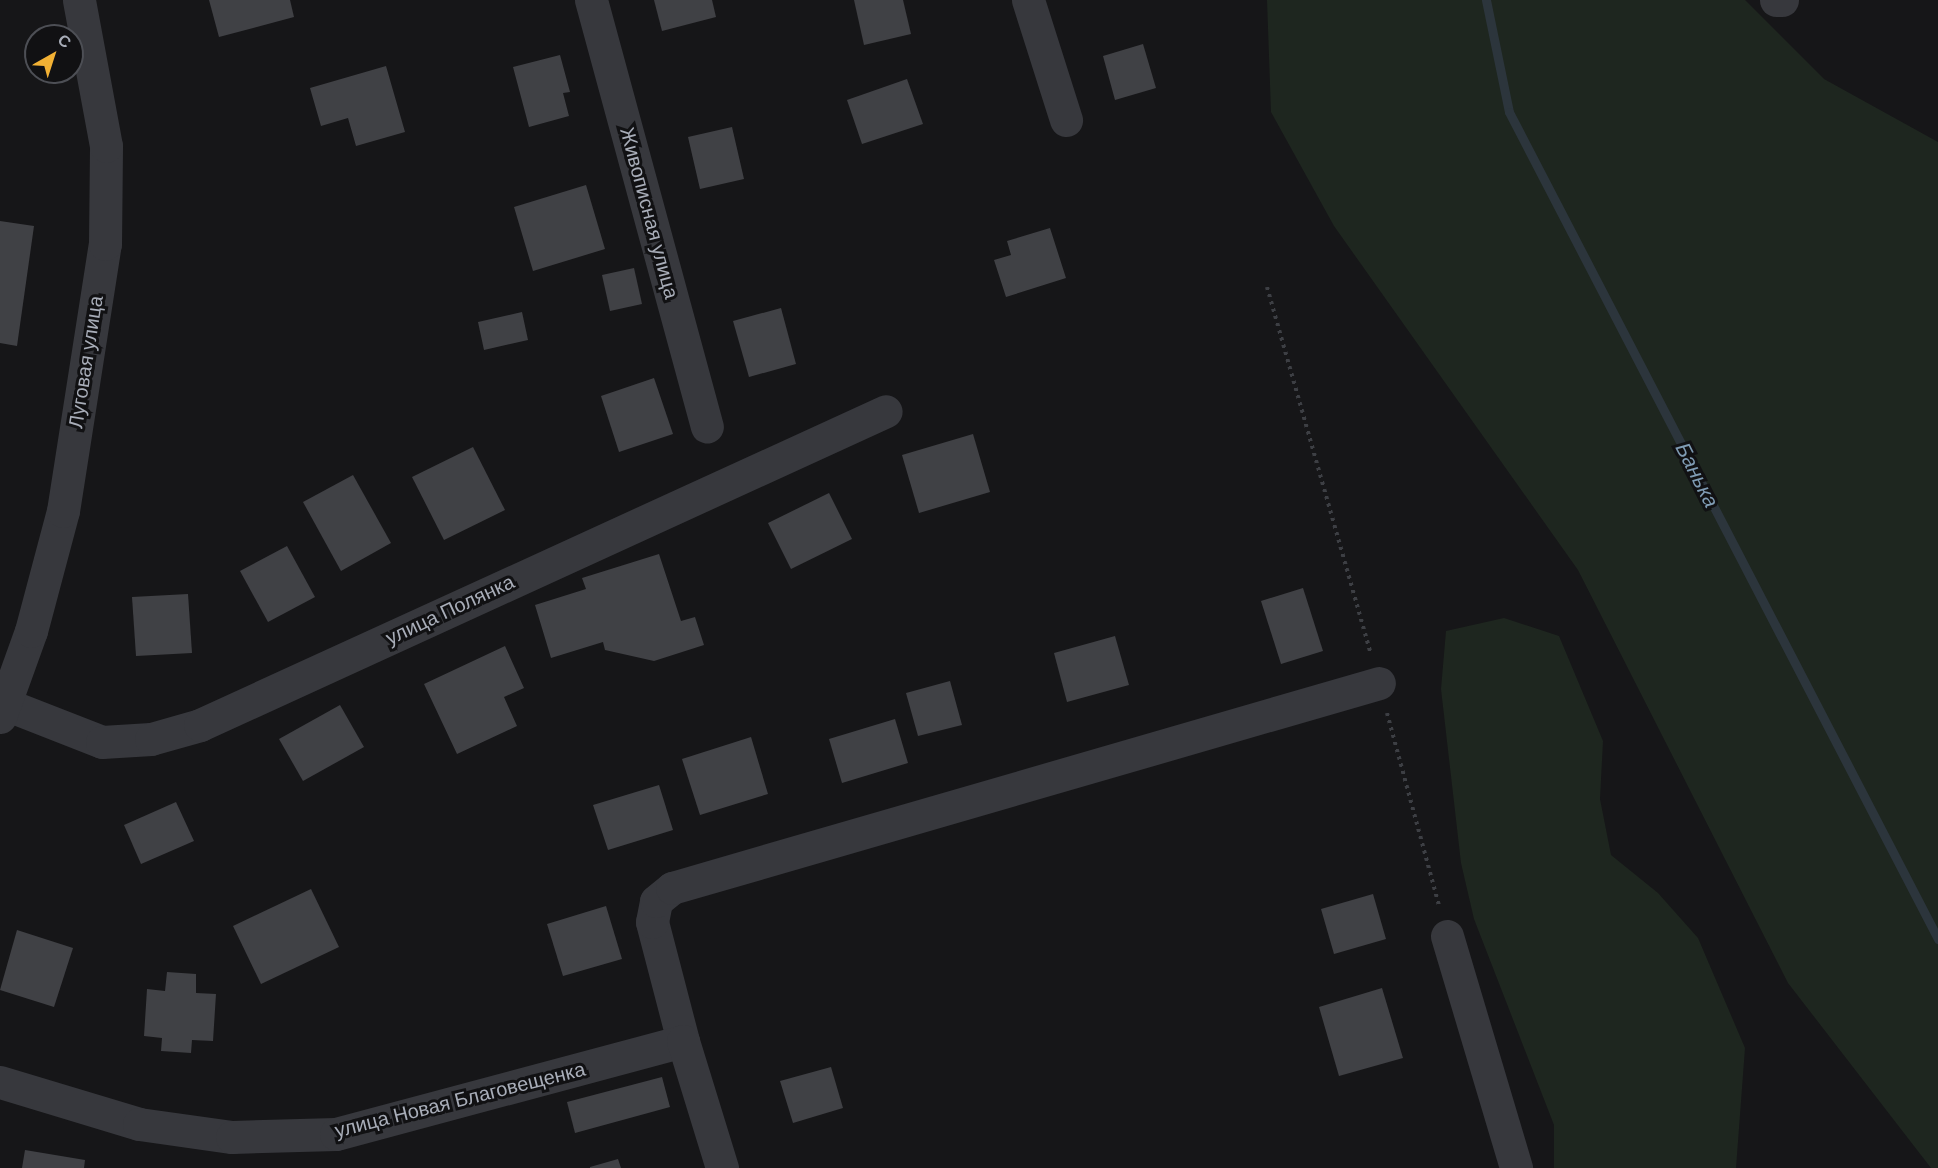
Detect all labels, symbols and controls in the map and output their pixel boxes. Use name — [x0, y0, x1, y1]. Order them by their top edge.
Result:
north arrow — [24, 24, 84, 84]
text: С — [53, 29, 75, 53]
street label: Живописная улица — [615, 125, 683, 301]
street label: Луговая улица — [64, 294, 108, 430]
water label: Банька — [1670, 438, 1724, 512]
street label: улица Полянка — [382, 570, 518, 650]
street label: улица Новая Благовещенка — [332, 1057, 588, 1143]

